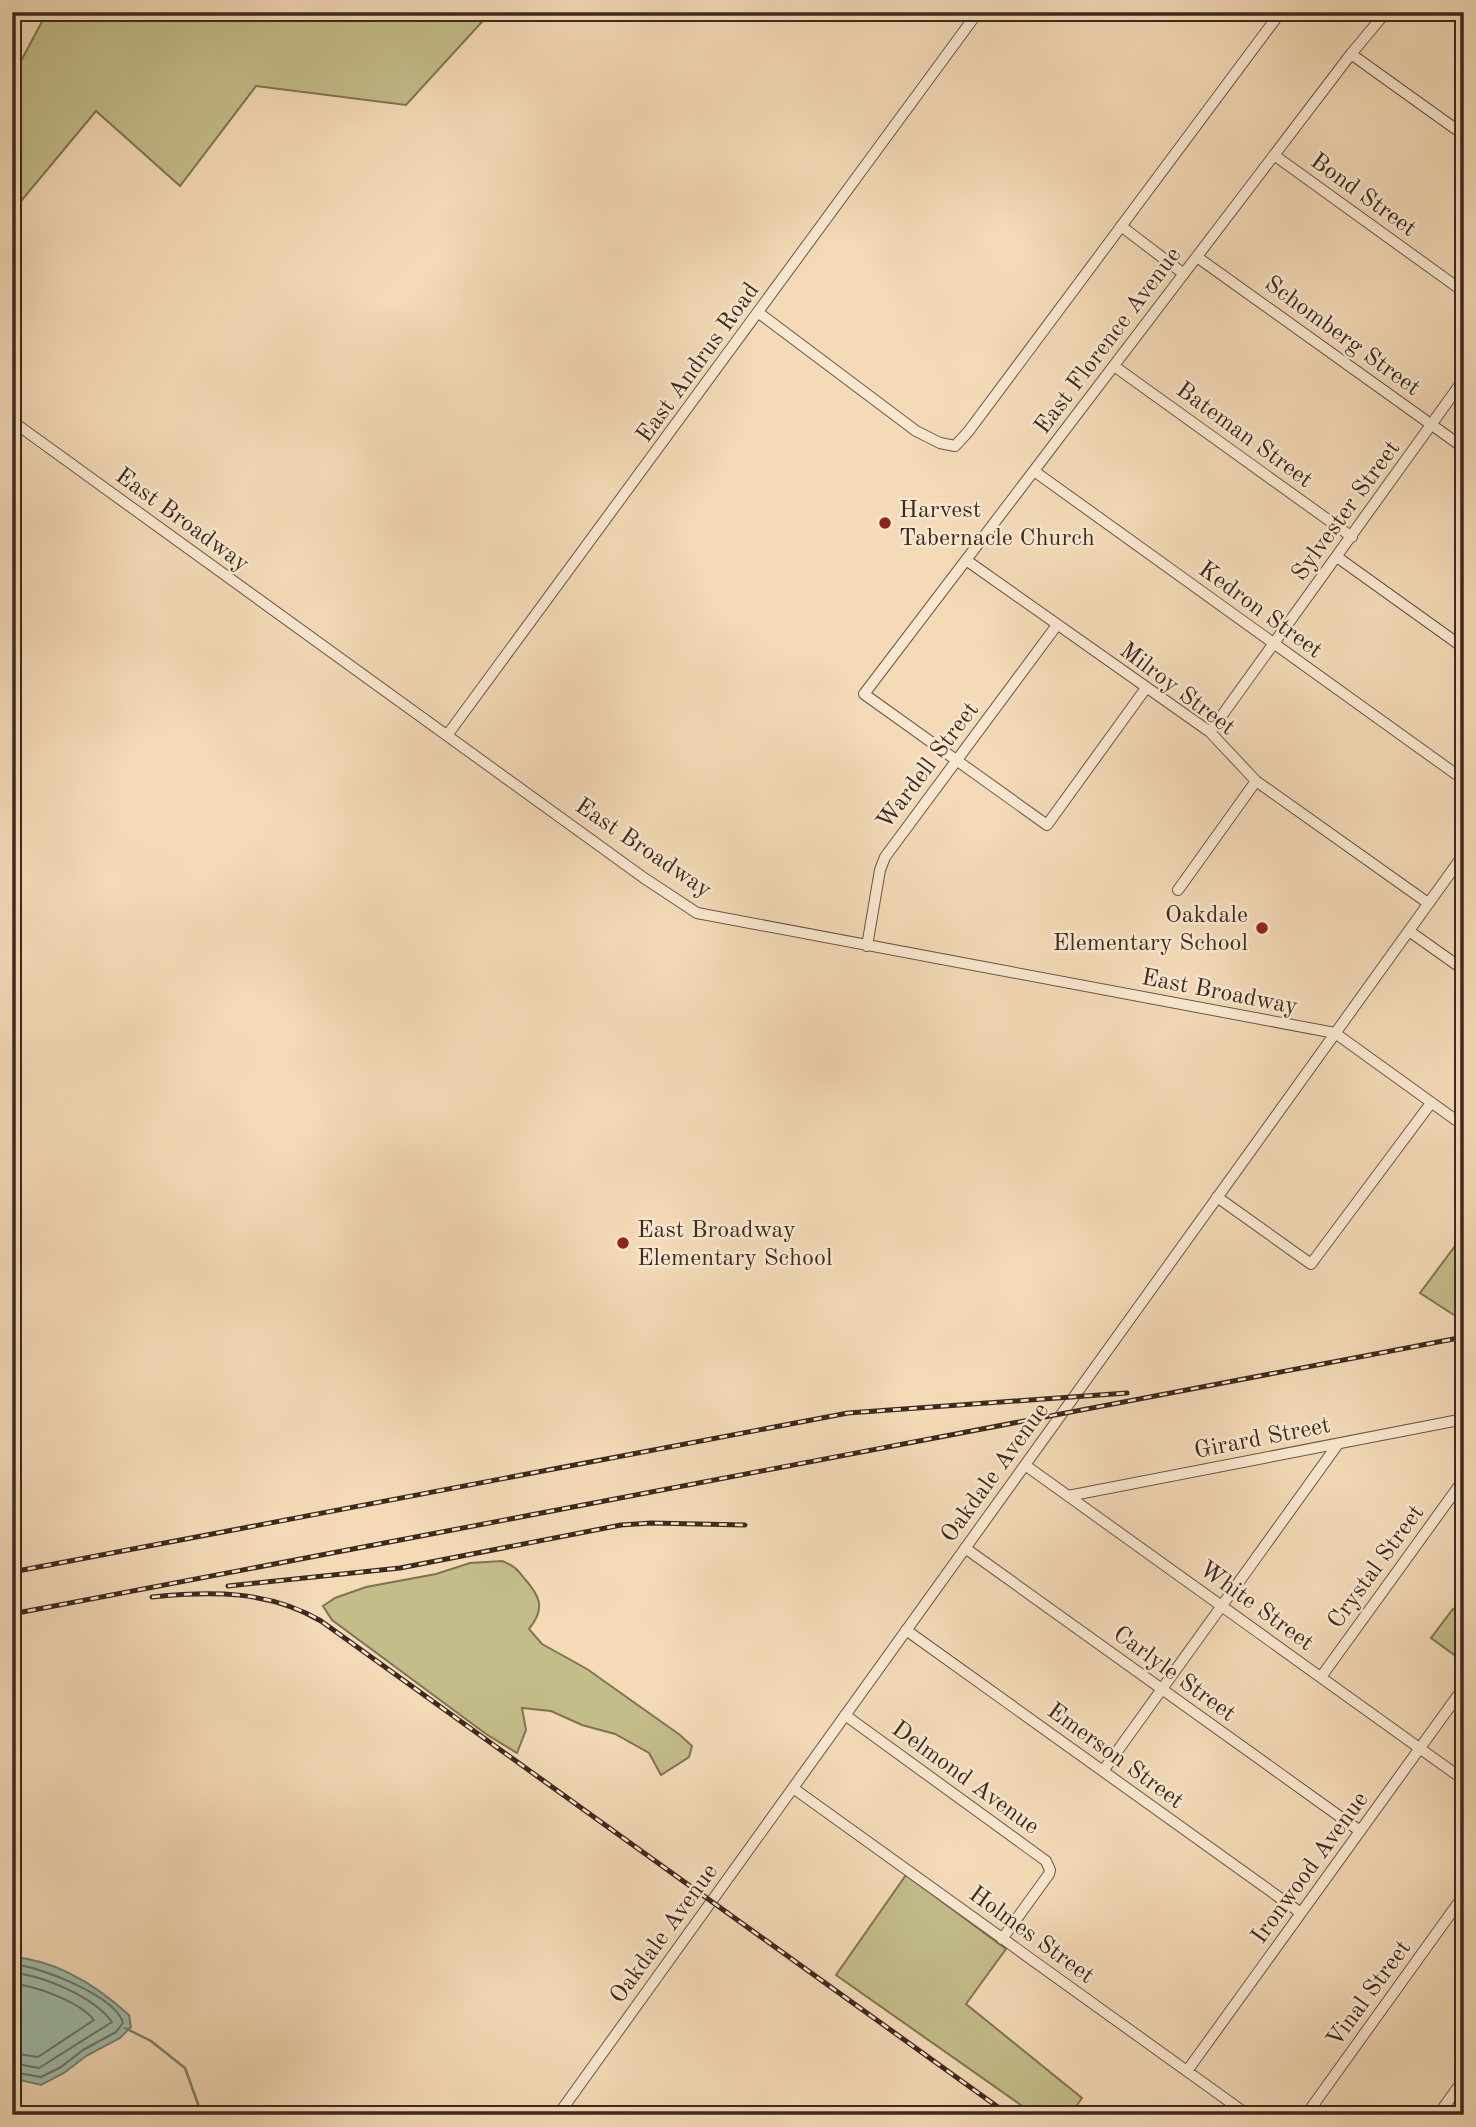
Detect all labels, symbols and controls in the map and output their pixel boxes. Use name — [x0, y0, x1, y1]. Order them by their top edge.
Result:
street label: Bond Street — [1305, 149, 1420, 242]
street label: East Florence Avenue — [1031, 243, 1186, 439]
street label: Schomberg Street — [1260, 272, 1424, 401]
street label: East Andrus Road — [633, 279, 764, 448]
street label: Bateman Street — [1171, 378, 1316, 493]
street label: Sylvester Street — [1288, 437, 1405, 586]
street label: East Broadway — [111, 464, 253, 577]
place label: Harvest Tabernacle Church — [899, 499, 1095, 551]
marker: Harvest Tabernacle Church — [877, 515, 893, 531]
street label: Kedron Street — [1193, 558, 1326, 663]
street label: Milroy Street — [1115, 639, 1239, 741]
street label: Wardell Street — [873, 698, 984, 834]
street label: East Broadway — [570, 794, 716, 903]
place label: Oakdale Elementary School — [1053, 904, 1248, 956]
marker: Oakdale Elementary School — [1254, 920, 1270, 936]
street label: East Broadway — [1139, 966, 1300, 1020]
place label: East Broadway Elementary School — [637, 1219, 832, 1271]
marker: East Broadway Elementary School — [615, 1235, 631, 1251]
street label: Oakdale Avenue — [937, 1399, 1054, 1547]
street label: Girard Street — [1192, 1414, 1332, 1464]
street label: Crystal Street — [1324, 1501, 1429, 1633]
street label: White Street — [1194, 1557, 1317, 1656]
street label: Carlyle Street — [1108, 1622, 1239, 1727]
street label: Emerson Street — [1042, 1699, 1187, 1814]
street label: Delmond Avenue — [887, 1717, 1043, 1840]
street label: Ironwood Avenue — [1248, 1788, 1373, 1948]
street label: Oakdale Avenue — [606, 1860, 723, 2008]
street label: Holmes Street — [964, 1882, 1098, 1989]
street label: Vinal Street — [1323, 1936, 1416, 2052]

